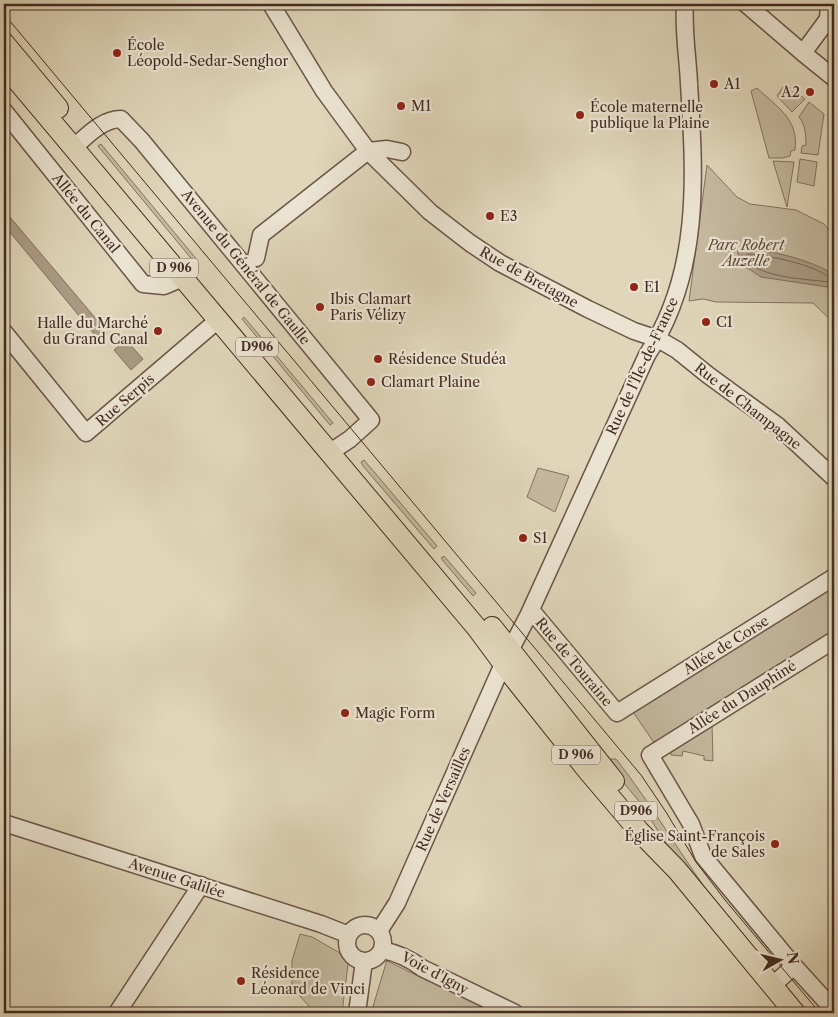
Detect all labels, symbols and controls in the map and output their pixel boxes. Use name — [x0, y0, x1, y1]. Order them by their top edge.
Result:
place label: École Léopold-Sedar-Senghor — [127, 36, 288, 70]
marker: École Léopold-Sedar-Senghor — [111, 47, 123, 59]
place label: A1 — [723, 75, 741, 93]
marker: A1 — [708, 78, 720, 90]
place label: A2 — [780, 83, 800, 101]
marker: A2 — [804, 86, 816, 98]
place label: M1 — [411, 97, 431, 115]
place label: École maternelle publique la Plaine — [590, 98, 710, 132]
marker: M1 — [395, 100, 407, 112]
marker: École maternelle publique la Plaine — [574, 109, 586, 121]
street label: Allée du Canal — [48, 169, 124, 257]
street label: Avenue du Général de Gaulle — [177, 185, 314, 348]
place label: E3 — [500, 207, 517, 225]
marker: E3 — [484, 210, 496, 222]
park label: Parc Robert Auzelle — [707, 236, 785, 270]
street label: Rue de Bretagne — [476, 242, 582, 312]
road number: D 906 — [150, 258, 198, 278]
place label: E1 — [644, 278, 660, 296]
marker: E1 — [628, 281, 640, 293]
place label: Ibis Clamart Paris Vélizy — [330, 290, 411, 324]
street label: Rue de l'Île-de-France — [602, 294, 682, 438]
marker: Ibis Clamart Paris Vélizy — [314, 301, 326, 313]
place label: C1 — [716, 313, 733, 331]
place label: Halle du Marché du Grand Canal — [37, 314, 148, 348]
marker: C1 — [700, 316, 712, 328]
marker: Halle du Marché du Grand Canal — [152, 325, 164, 337]
road number: D906 — [236, 338, 278, 357]
place label: Résidence Studéa — [388, 350, 507, 368]
marker: Résidence Studéa — [372, 353, 384, 365]
street label: Rue de Champagne — [691, 359, 805, 453]
street label: Rue Serpis — [92, 370, 158, 430]
place label: Clamart Plaine — [381, 373, 480, 391]
marker: Clamart Plaine — [365, 376, 377, 388]
place label: S1 — [533, 529, 547, 547]
marker: S1 — [517, 532, 529, 544]
street label: Allée de Corse — [679, 611, 772, 679]
street label: Rue de Touraine — [532, 614, 617, 710]
street label: Allée du Dauphiné — [684, 656, 800, 738]
place label: Magic Form — [355, 704, 435, 722]
marker: Magic Form — [339, 707, 351, 719]
street label: Rue de Versailles — [412, 744, 474, 854]
road number: D 906 — [552, 746, 600, 764]
road number: D906 — [615, 801, 657, 820]
place label: Église Saint-François de Sales — [625, 827, 765, 861]
marker: Église Saint-François de Sales — [769, 838, 781, 850]
street label: Avenue Galilée — [126, 854, 228, 902]
north arrow — [756, 934, 806, 984]
street label: Voie d'Igny — [397, 947, 472, 998]
text: N — [783, 951, 803, 965]
place label: Résidence Léonard de Vinci — [251, 964, 365, 998]
marker: Résidence Léonard de Vinci — [235, 975, 247, 987]

